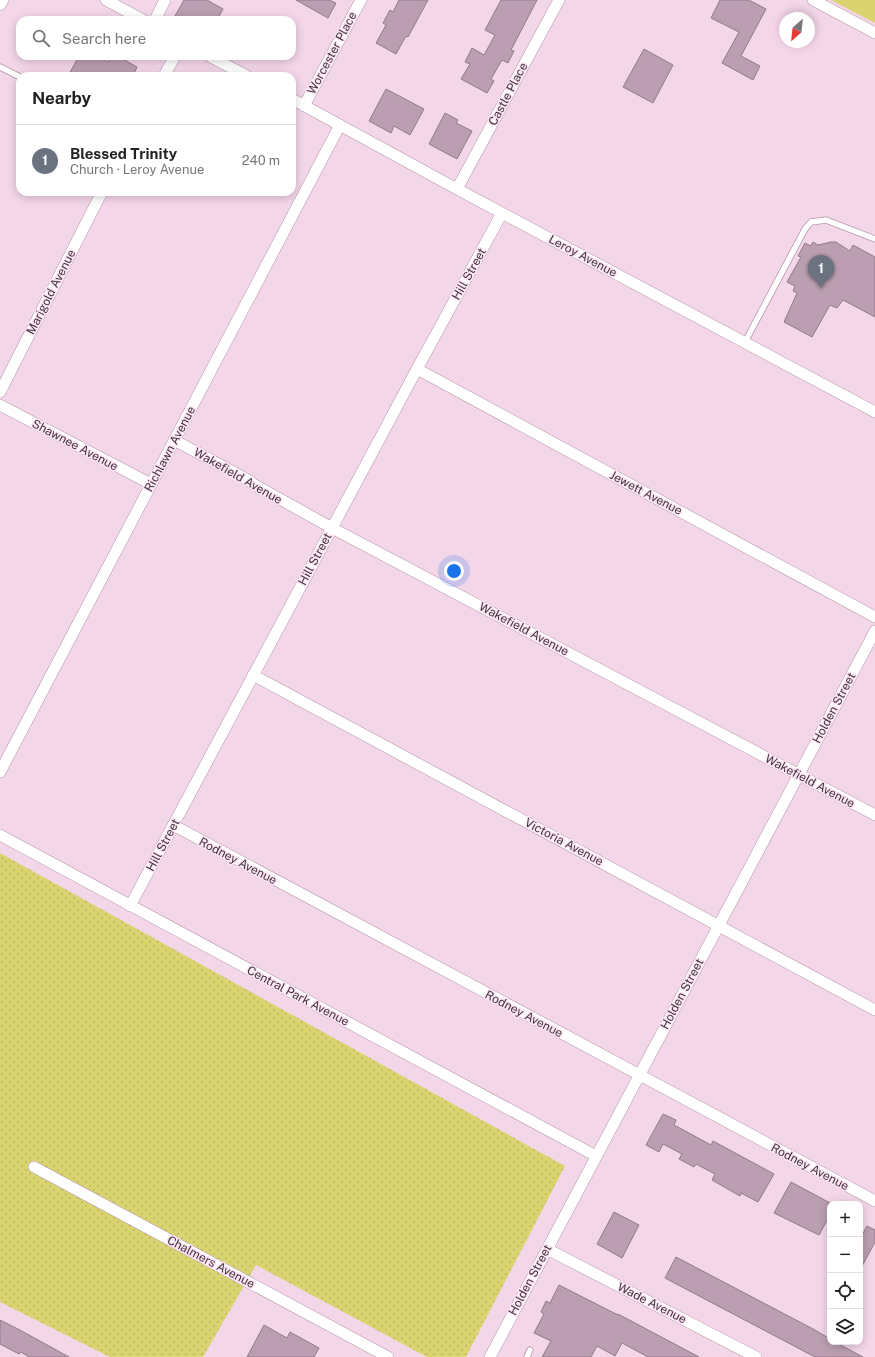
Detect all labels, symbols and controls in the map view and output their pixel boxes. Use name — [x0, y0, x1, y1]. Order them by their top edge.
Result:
street label: Worcester Place — [304, 9, 360, 97]
north arrow — [779, 12, 815, 48]
search box — [16, 16, 296, 60]
icon: search — [30, 27, 52, 49]
text: Search here — [62, 30, 146, 47]
street label: Castle Place — [486, 60, 531, 128]
text: Nearby — [32, 88, 91, 108]
text: Blessed Trinity — [70, 145, 177, 162]
text: 1 — [42, 153, 48, 168]
text: 240 m — [242, 153, 280, 168]
text: Church · Leroy Avenue — [70, 162, 204, 177]
street label: Leroy Avenue — [546, 232, 620, 280]
street label: Hill Street — [449, 245, 489, 302]
street label: Marigold Avenue — [24, 247, 79, 337]
pin: 1 — [808, 255, 834, 288]
street label: Richlawn Avenue — [142, 404, 199, 494]
street label: Shawnee Avenue — [30, 416, 121, 474]
street label: Wakefield Avenue — [191, 445, 285, 507]
street label: Jewett Avenue — [607, 468, 685, 518]
street label: Hill Street — [295, 530, 335, 588]
your location — [444, 561, 464, 581]
street label: Wakefield Avenue — [477, 599, 571, 659]
street label: Holden Street — [809, 670, 859, 746]
street label: Wakefield Avenue — [763, 751, 857, 811]
street label: Victoria Avenue — [522, 815, 606, 869]
street label: Hill Street — [143, 816, 183, 874]
street label: Rodney Avenue — [197, 835, 279, 887]
street label: Holden Street — [657, 956, 707, 1032]
street label: Central Park Avenue — [244, 963, 352, 1029]
street label: Rodney Avenue — [483, 988, 565, 1040]
street label: Rodney Avenue — [769, 1141, 851, 1193]
map controls — [827, 1201, 863, 1345]
button: + — [827, 1201, 863, 1237]
street label: Chalmers Avenue — [165, 1233, 257, 1291]
button: − — [827, 1237, 863, 1273]
street label: Holden Street — [505, 1242, 555, 1318]
button: locate — [827, 1273, 863, 1309]
street label: Wade Avenue — [615, 1280, 689, 1326]
button: layers — [827, 1309, 863, 1345]

